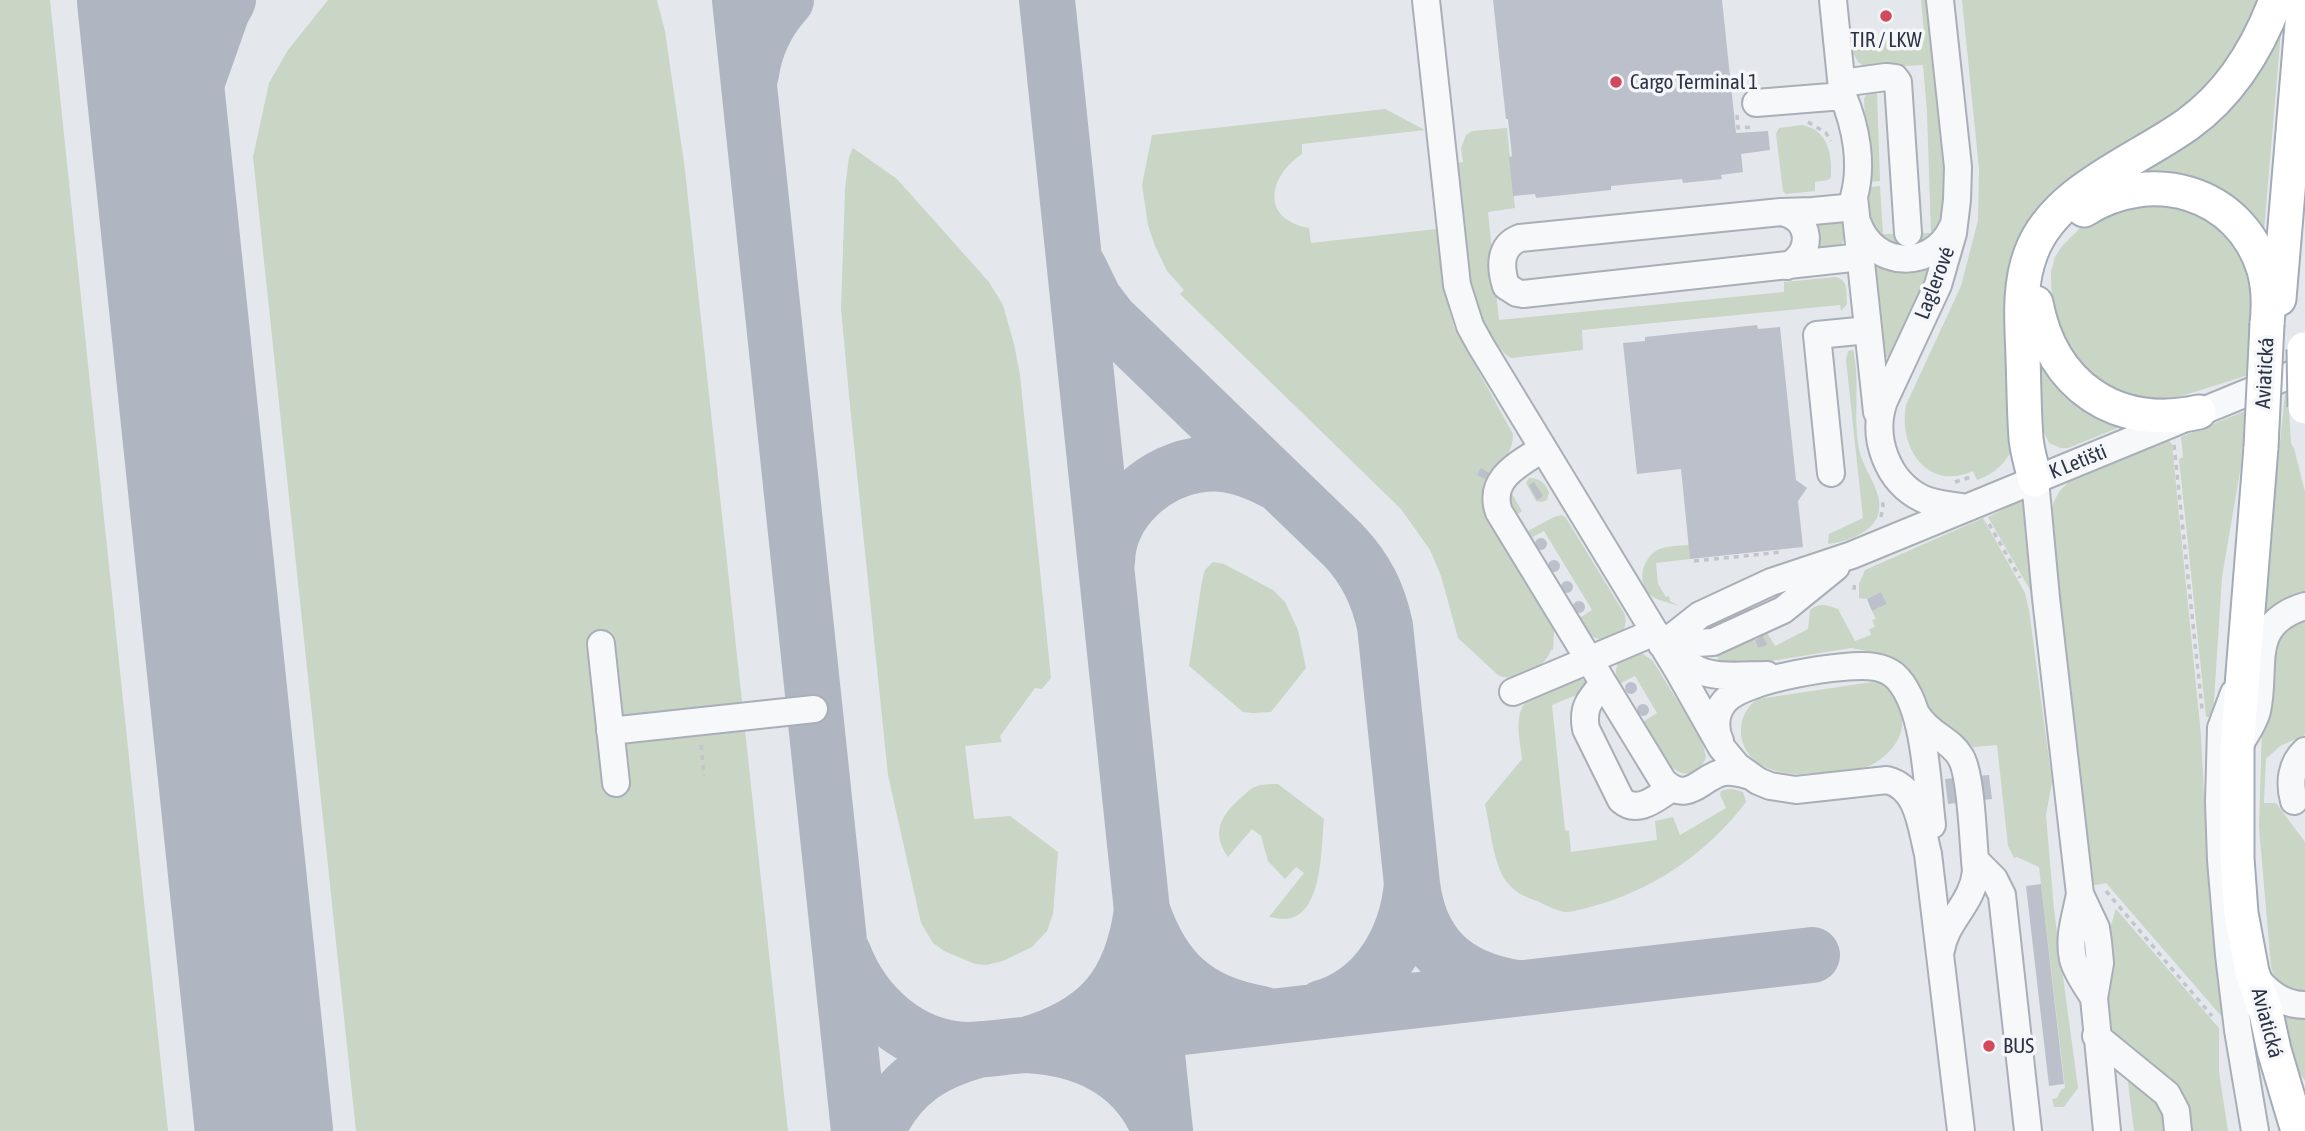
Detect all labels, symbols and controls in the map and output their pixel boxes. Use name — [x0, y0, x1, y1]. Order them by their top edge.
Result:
marker: TIR / LKW — [1878, 8, 1894, 24]
place label: TIR / LKW — [1850, 27, 1922, 53]
place label: Cargo Terminal 1 — [1630, 69, 1758, 95]
marker: Cargo Terminal 1 — [1608, 74, 1624, 90]
street label: Laglerové — [1910, 243, 1960, 323]
street label: Aviatická — [2251, 337, 2279, 409]
street label: K Letišti — [2045, 439, 2111, 485]
street label: Aviatická — [2246, 985, 2288, 1061]
place label: BUS — [2003, 1033, 2034, 1059]
marker: BUS — [1981, 1038, 1997, 1054]

